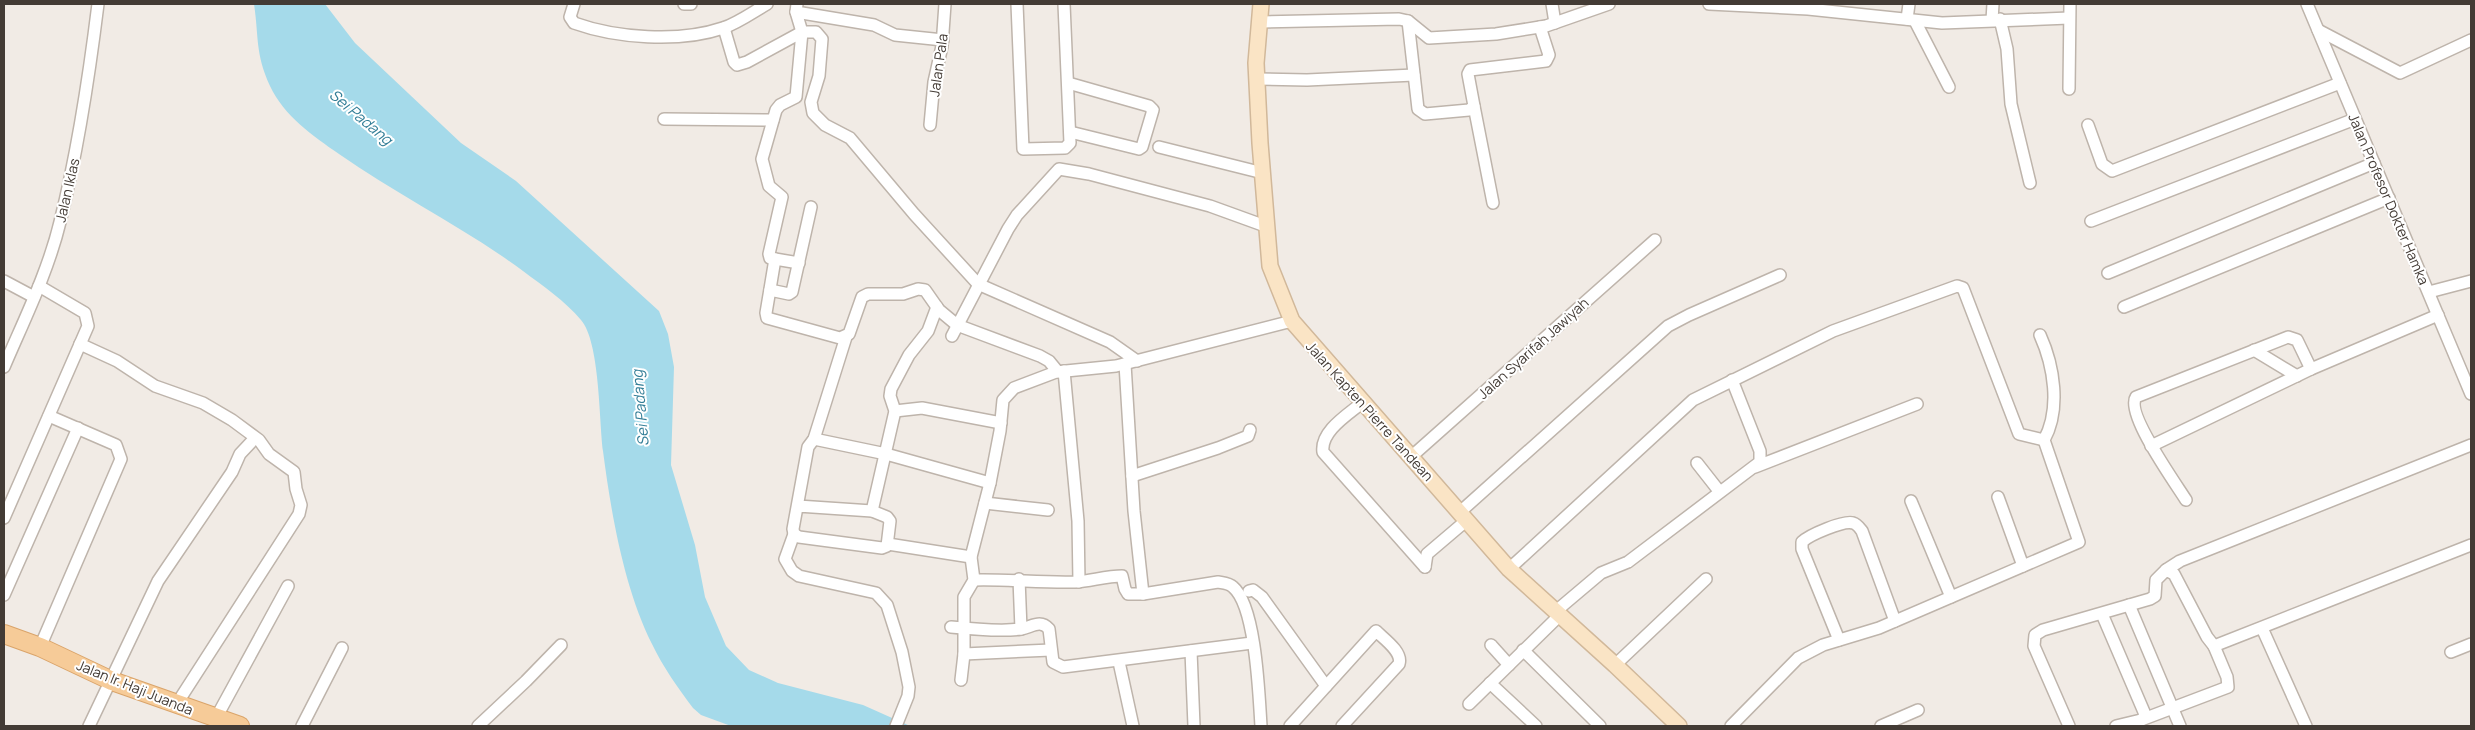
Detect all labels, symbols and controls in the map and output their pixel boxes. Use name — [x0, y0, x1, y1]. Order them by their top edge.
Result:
street label: Jalan Pala — [924, 32, 952, 98]
water label: Sei Padang — [325, 84, 398, 150]
street label: Jalan Profesor Dokter Hamka — [2344, 110, 2434, 288]
street label: Jalan Iklas — [50, 156, 84, 224]
street label: Jalan Syarifah Jawiyah — [1474, 293, 1592, 403]
street label: Jalan Kapten Pierre Tandean — [1302, 337, 1438, 485]
water label: Sei Padang — [626, 368, 654, 447]
street label: Jalan Ir. Haji Juanda — [74, 655, 196, 719]

